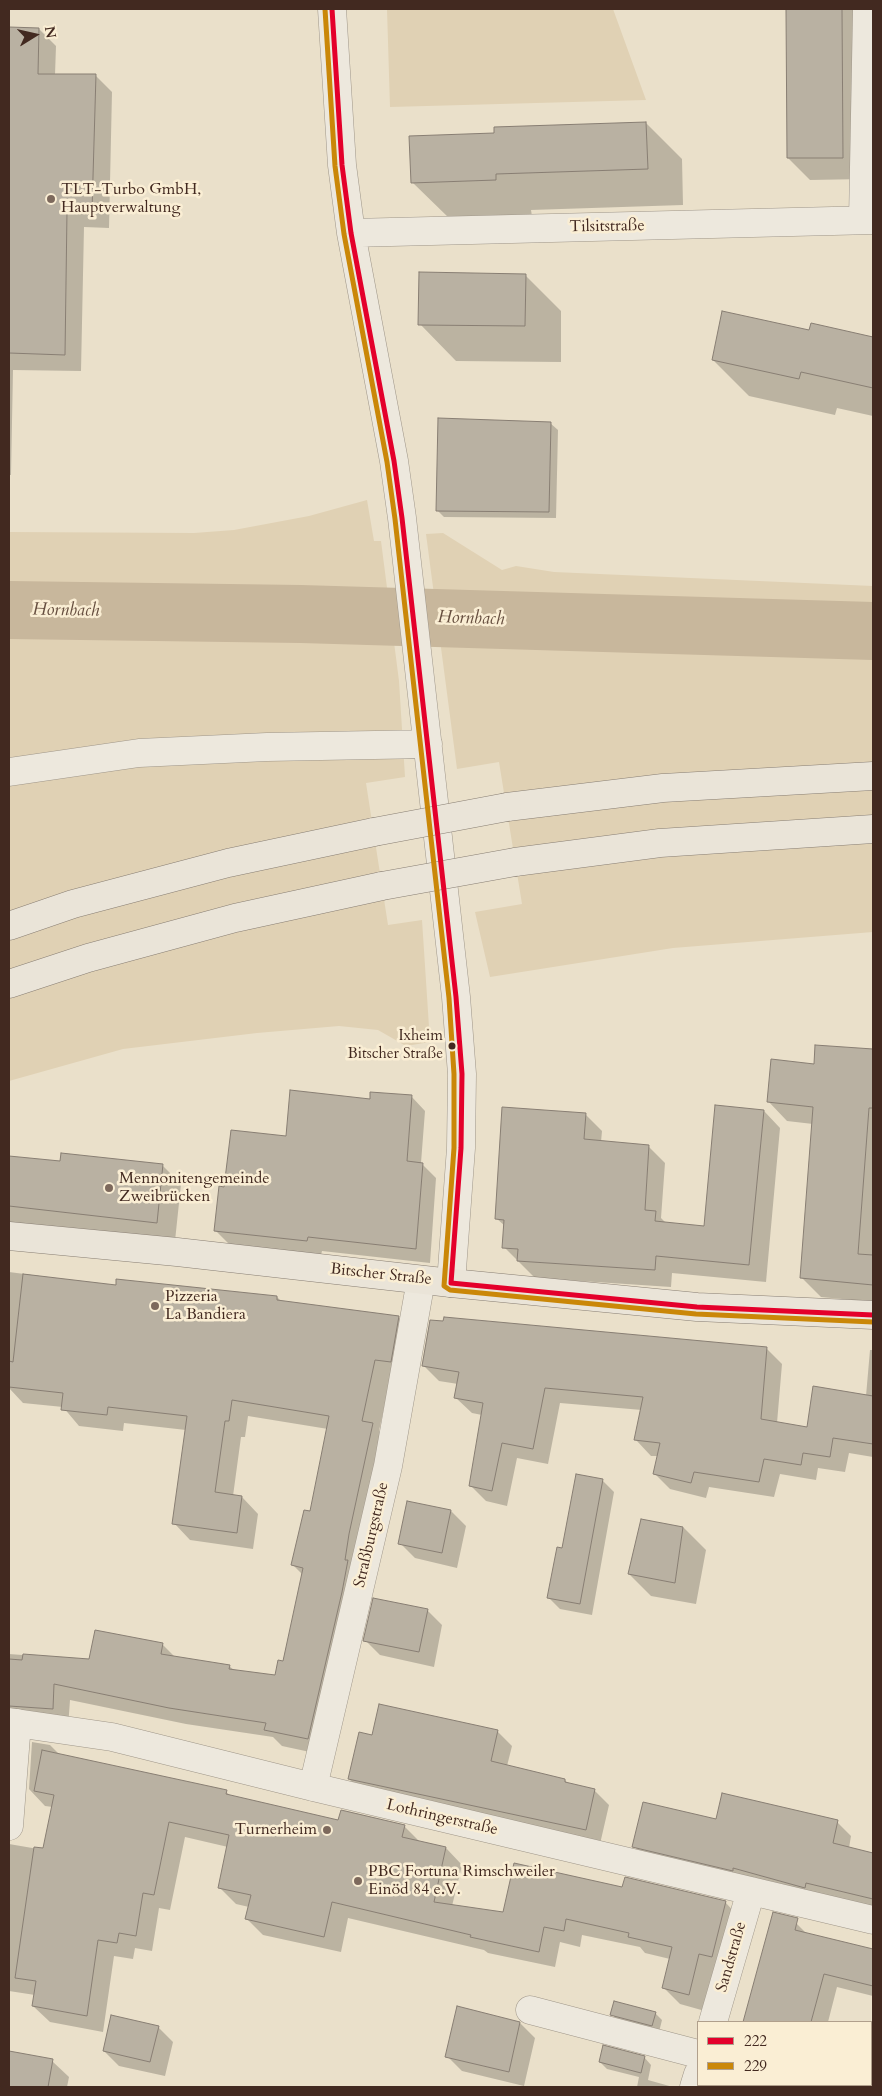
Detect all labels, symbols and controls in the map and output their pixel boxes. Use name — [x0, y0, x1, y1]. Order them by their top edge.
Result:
north arrow — [10, 10, 60, 60]
text: N — [40, 25, 61, 40]
place label: TLT-Turbo GmbH, Hauptverwaltung — [61, 180, 201, 218]
marker: TLT-Turbo GmbH, Hauptverwaltung — [45, 193, 57, 205]
street label: Tilsitstraße — [569, 217, 645, 237]
water label: Hornbach — [32, 600, 100, 622]
water label: Hornbach — [437, 607, 505, 631]
place label: Ixheim Bitscher Straße — [347, 1028, 443, 1063]
marker: Ixheim Bitscher Straße — [447, 1041, 457, 1051]
place label: Mennonitengemeinde Zweibrücken — [119, 1169, 270, 1207]
marker: Mennonitengemeinde Zweibrücken — [103, 1182, 115, 1194]
street label: Bitscher Straße — [329, 1260, 433, 1290]
place label: Pizzeria La Bandiera — [165, 1287, 246, 1325]
marker: Pizzeria La Bandiera — [149, 1300, 161, 1312]
street label: Straßburgstraße — [351, 1480, 393, 1590]
street label: Lothringerstraße — [384, 1796, 500, 1840]
place label: Turnerheim — [234, 1820, 317, 1840]
marker: Turnerheim — [321, 1824, 333, 1836]
place label: PBC Fortuna Rimschweiler Einöd 84 e.V. — [368, 1862, 555, 1900]
marker: PBC Fortuna Rimschweiler Einöd 84 e.V. — [352, 1875, 364, 1887]
street label: Sandstraße — [713, 1920, 751, 1994]
legend — [697, 2021, 872, 2086]
text: 222 — [744, 2031, 767, 2051]
text: 229 — [744, 2056, 767, 2076]

